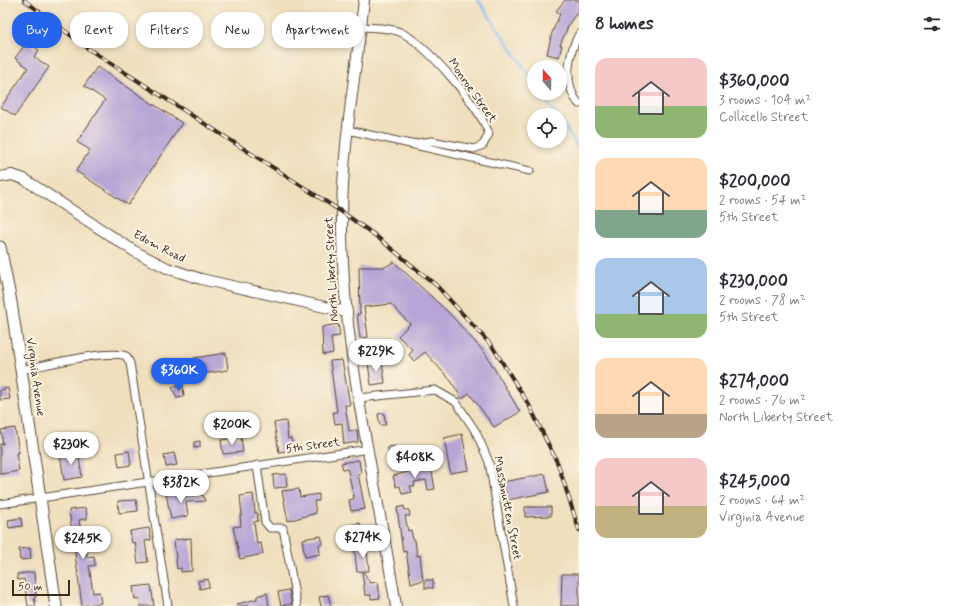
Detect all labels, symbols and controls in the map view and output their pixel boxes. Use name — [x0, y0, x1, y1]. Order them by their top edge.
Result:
chip: Buy — [12, 12, 62, 48]
chip: Rent — [70, 12, 128, 48]
chip: Filters — [136, 12, 203, 48]
chip: New — [211, 12, 264, 48]
chip: Apartment — [272, 12, 363, 48]
text: 8 homes — [595, 13, 654, 35]
icon: filters — [921, 13, 943, 35]
street label: Monroe Street — [444, 55, 500, 127]
north arrow — [527, 60, 567, 100]
map controls — [527, 60, 567, 148]
text: $360,000 — [719, 70, 789, 92]
icon: home — [627, 74, 675, 122]
text: 3 rooms · 104 m² — [719, 92, 811, 109]
button: locate — [527, 108, 567, 148]
text: Collicello Street — [719, 109, 808, 126]
text: $200,000 — [719, 170, 790, 192]
icon: home — [627, 174, 675, 222]
text: 2 rooms · 54 m² — [719, 192, 806, 209]
text: 5th Street — [719, 209, 779, 226]
street label: North Liberty Street — [321, 216, 343, 322]
street label: Edom Road — [130, 227, 188, 267]
text: $230,000 — [719, 270, 788, 292]
icon: home — [627, 274, 675, 322]
text: 2 rooms · 78 m² — [719, 292, 806, 309]
text: 5th Street — [719, 309, 779, 326]
street label: Virginia Avenue — [22, 337, 48, 417]
pin: $229K — [348, 339, 404, 373]
text: $229K — [358, 343, 394, 360]
pin: $360K — [151, 358, 207, 392]
text: $360K — [160, 362, 198, 379]
text: $274,000 — [719, 370, 789, 392]
icon: home — [627, 374, 675, 422]
text: 2 rooms · 76 m² — [719, 392, 806, 409]
text: North Liberty Street — [719, 409, 833, 426]
pin: $200K — [204, 412, 260, 446]
text: $200K — [213, 416, 251, 433]
pin: $230K — [43, 432, 99, 466]
street label: 5th Street — [285, 434, 341, 458]
text: $230K — [53, 436, 89, 453]
pin: $408K — [387, 445, 443, 479]
text: $408K — [396, 449, 434, 466]
street label: Massanutten Street — [489, 455, 525, 562]
pin: $382K — [153, 470, 209, 504]
text: $245,000 — [719, 470, 790, 492]
text: $382K — [162, 474, 200, 491]
icon: home — [627, 474, 675, 522]
text: 2 rooms · 64 m² — [719, 492, 805, 509]
text: Virginia Avenue — [719, 509, 805, 526]
pin: $274K — [335, 525, 391, 559]
pin: $245K — [55, 526, 111, 560]
text: $274K — [344, 529, 382, 546]
text: $245K — [64, 530, 102, 547]
scale bar — [12, 578, 70, 597]
text: 50 m — [18, 580, 43, 594]

